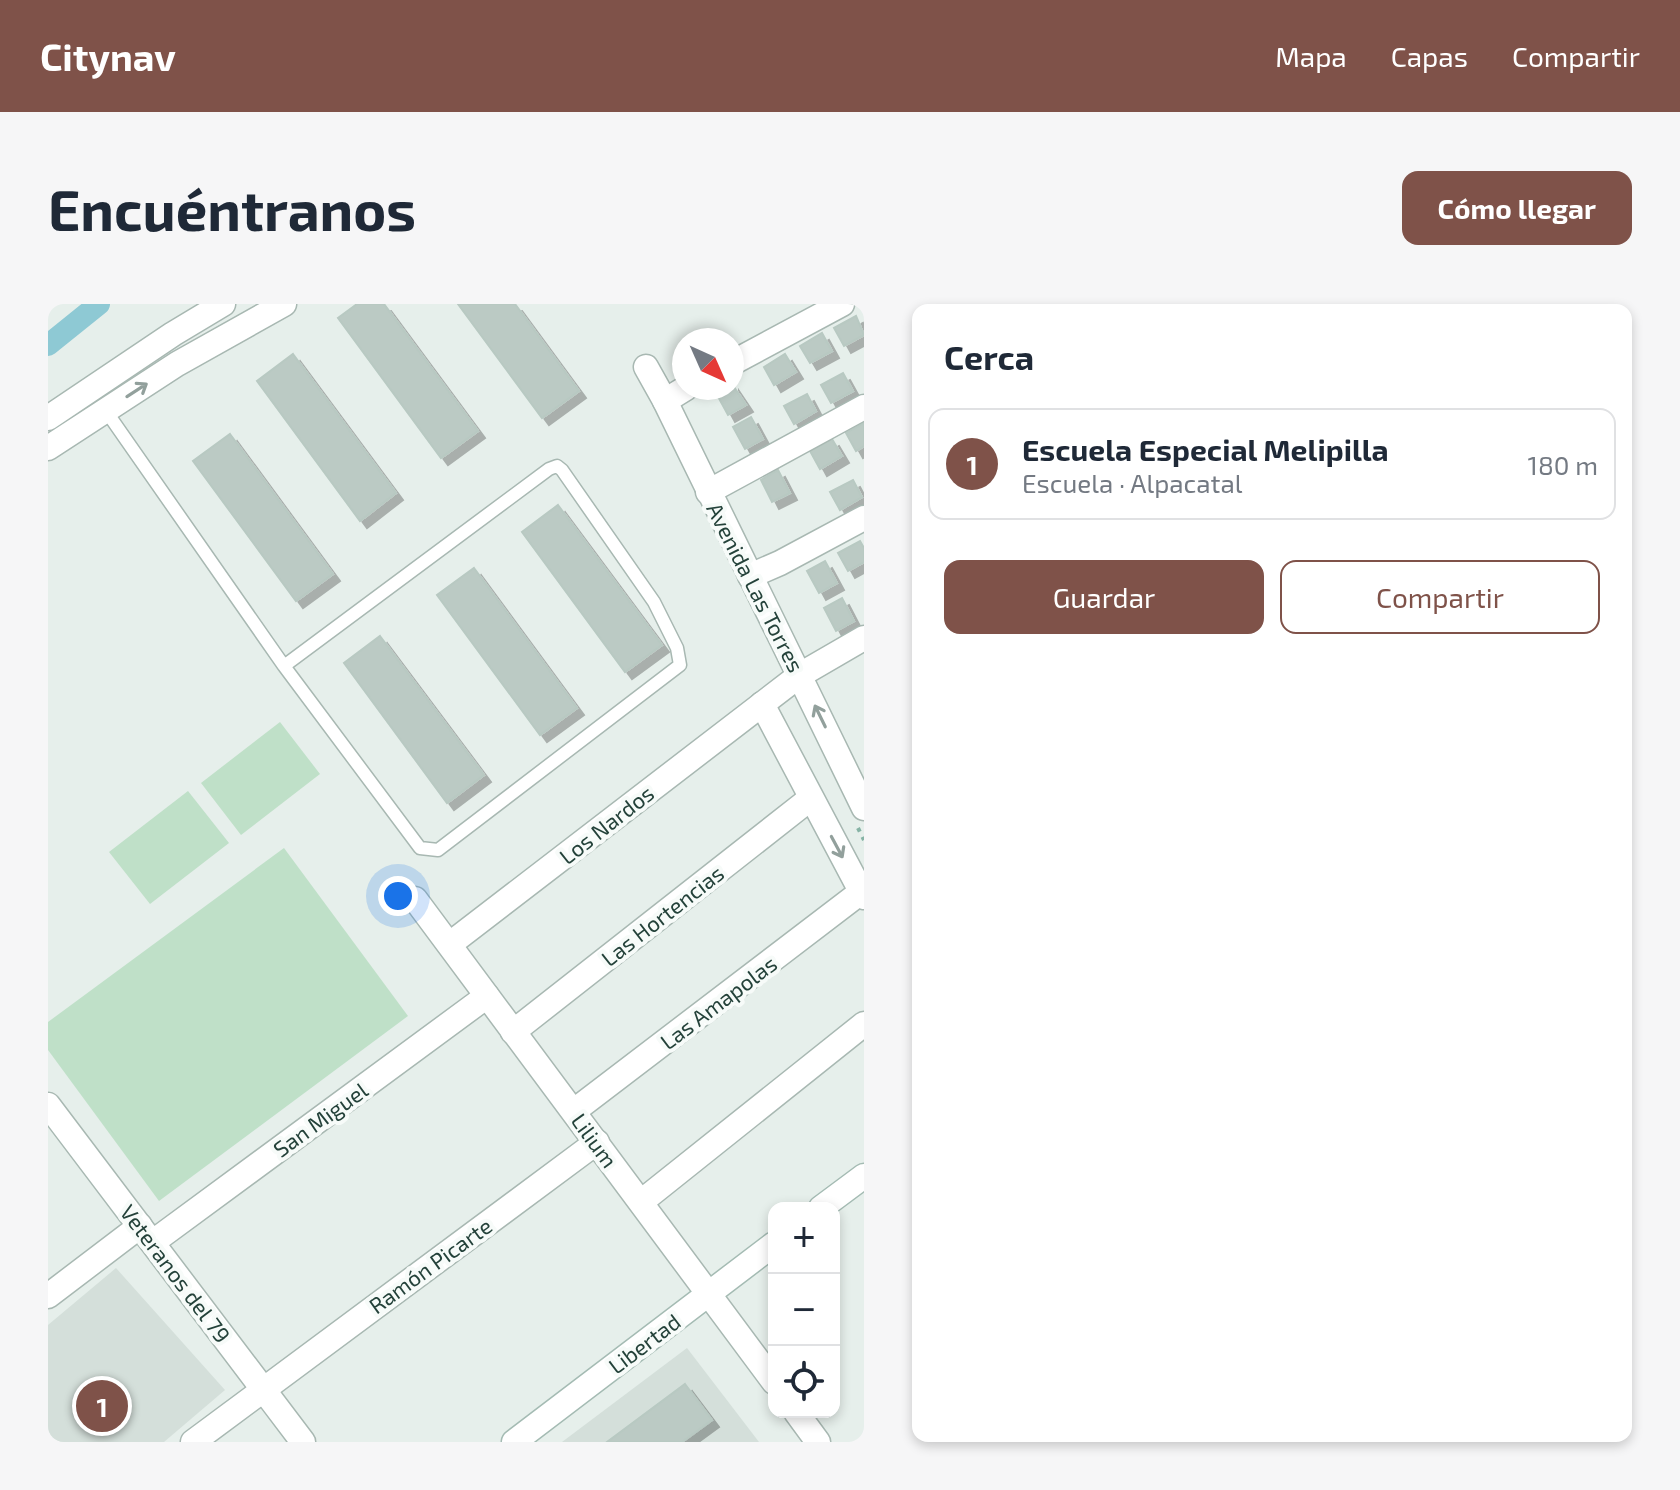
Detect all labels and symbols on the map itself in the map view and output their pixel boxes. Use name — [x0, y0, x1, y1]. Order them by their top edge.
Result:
north arrow — [672, 328, 744, 400]
one-way arrow — [125, 382, 148, 398]
street label: Avenida Las Torres — [702, 498, 810, 676]
one-way arrow — [812, 705, 827, 729]
street label: Los Nardos — [554, 779, 658, 869]
one-way arrow — [830, 835, 846, 858]
street label: Las Hortencias — [596, 859, 728, 971]
your location — [378, 876, 418, 916]
street label: Las Amapolas — [655, 950, 781, 1054]
street label: San Miguel — [268, 1076, 373, 1162]
street label: Lilium — [567, 1108, 623, 1172]
street label: Veteranos del 79 — [116, 1199, 236, 1347]
street label: Ramón Picarte — [364, 1212, 496, 1318]
street label: Libertad — [603, 1308, 685, 1378]
pin: 1 — [76, 1376, 128, 1436]

